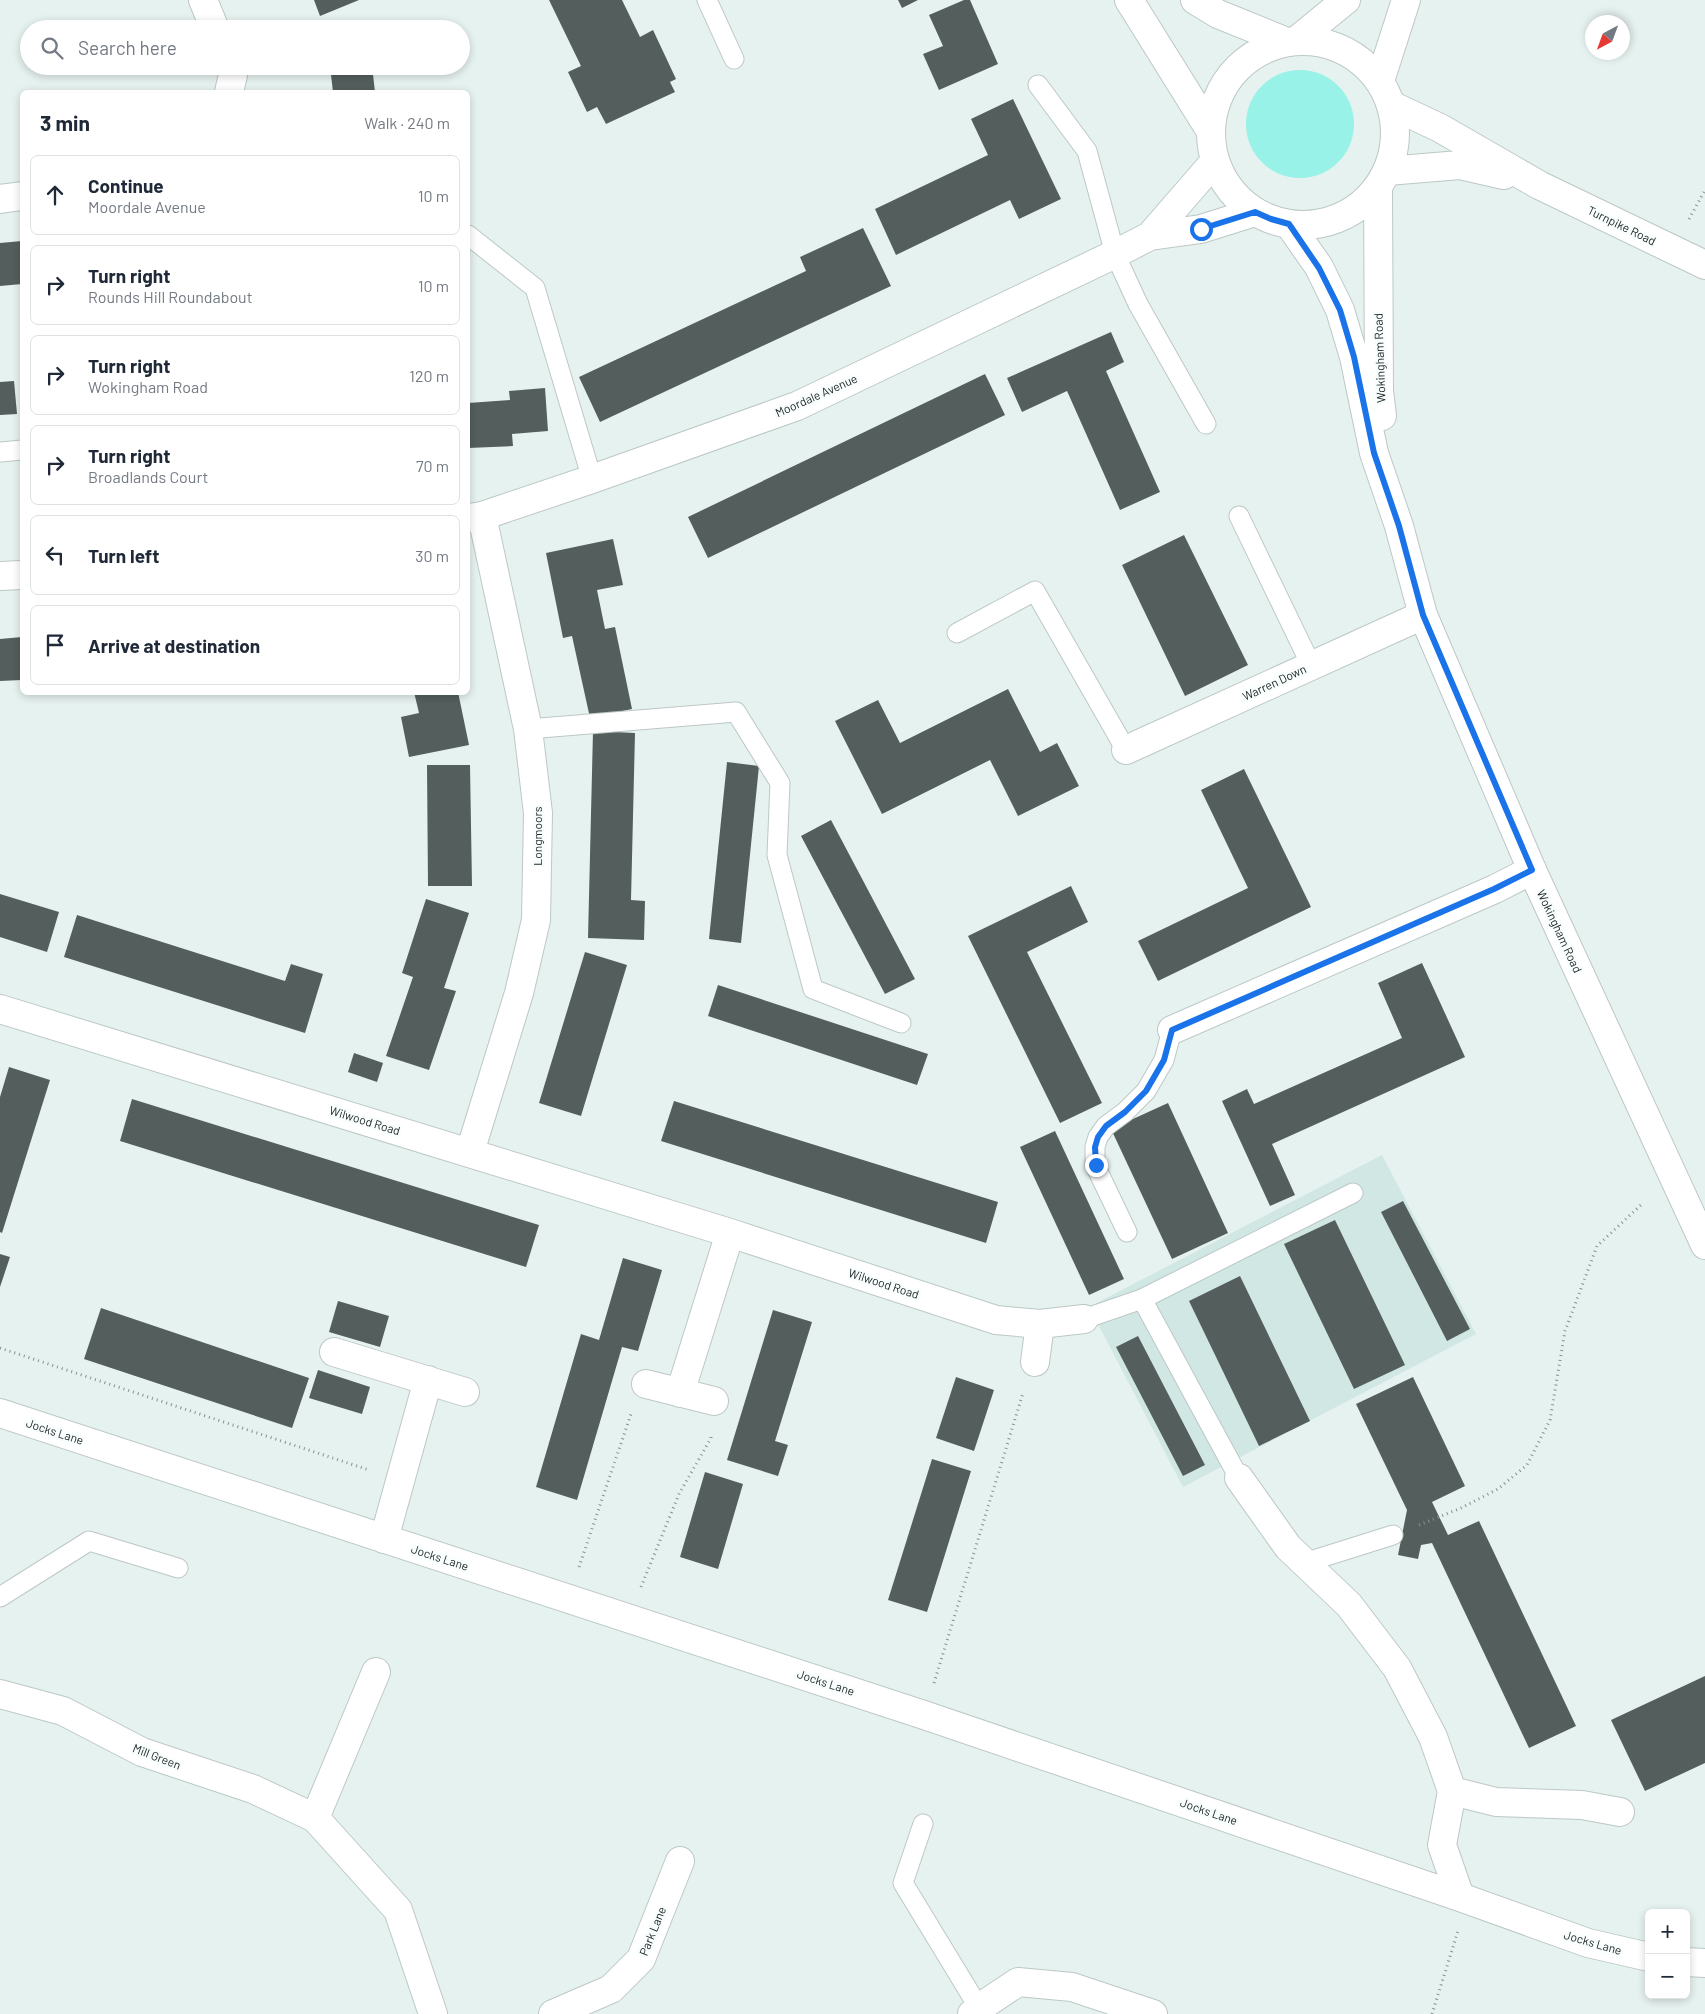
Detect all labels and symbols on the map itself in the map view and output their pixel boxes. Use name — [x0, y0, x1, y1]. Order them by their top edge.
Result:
north arrow — [1585, 15, 1630, 60]
street label: Turnpike Road — [1586, 202, 1658, 248]
route start — [1190, 218, 1213, 241]
street label: Wokingham Road — [1370, 313, 1388, 403]
street label: Moordale Avenue — [773, 371, 859, 419]
street label: Warren Down — [1240, 661, 1308, 703]
street label: Longmoors — [530, 806, 544, 866]
street label: Wokingham Road — [1535, 887, 1585, 975]
street label: Wilwood Road — [328, 1103, 402, 1137]
route end — [1085, 1154, 1108, 1177]
street label: Wilwood Road — [847, 1265, 921, 1301]
street label: Jocks Lane — [25, 1415, 85, 1447]
street label: Jocks Lane — [410, 1541, 470, 1573]
street label: Jocks Lane — [796, 1666, 856, 1698]
street label: Mill Green — [131, 1740, 183, 1772]
street label: Jocks Lane — [1179, 1795, 1239, 1827]
street label: Park Lane — [636, 1904, 668, 1958]
street label: Jocks Lane — [1562, 1927, 1624, 1957]

